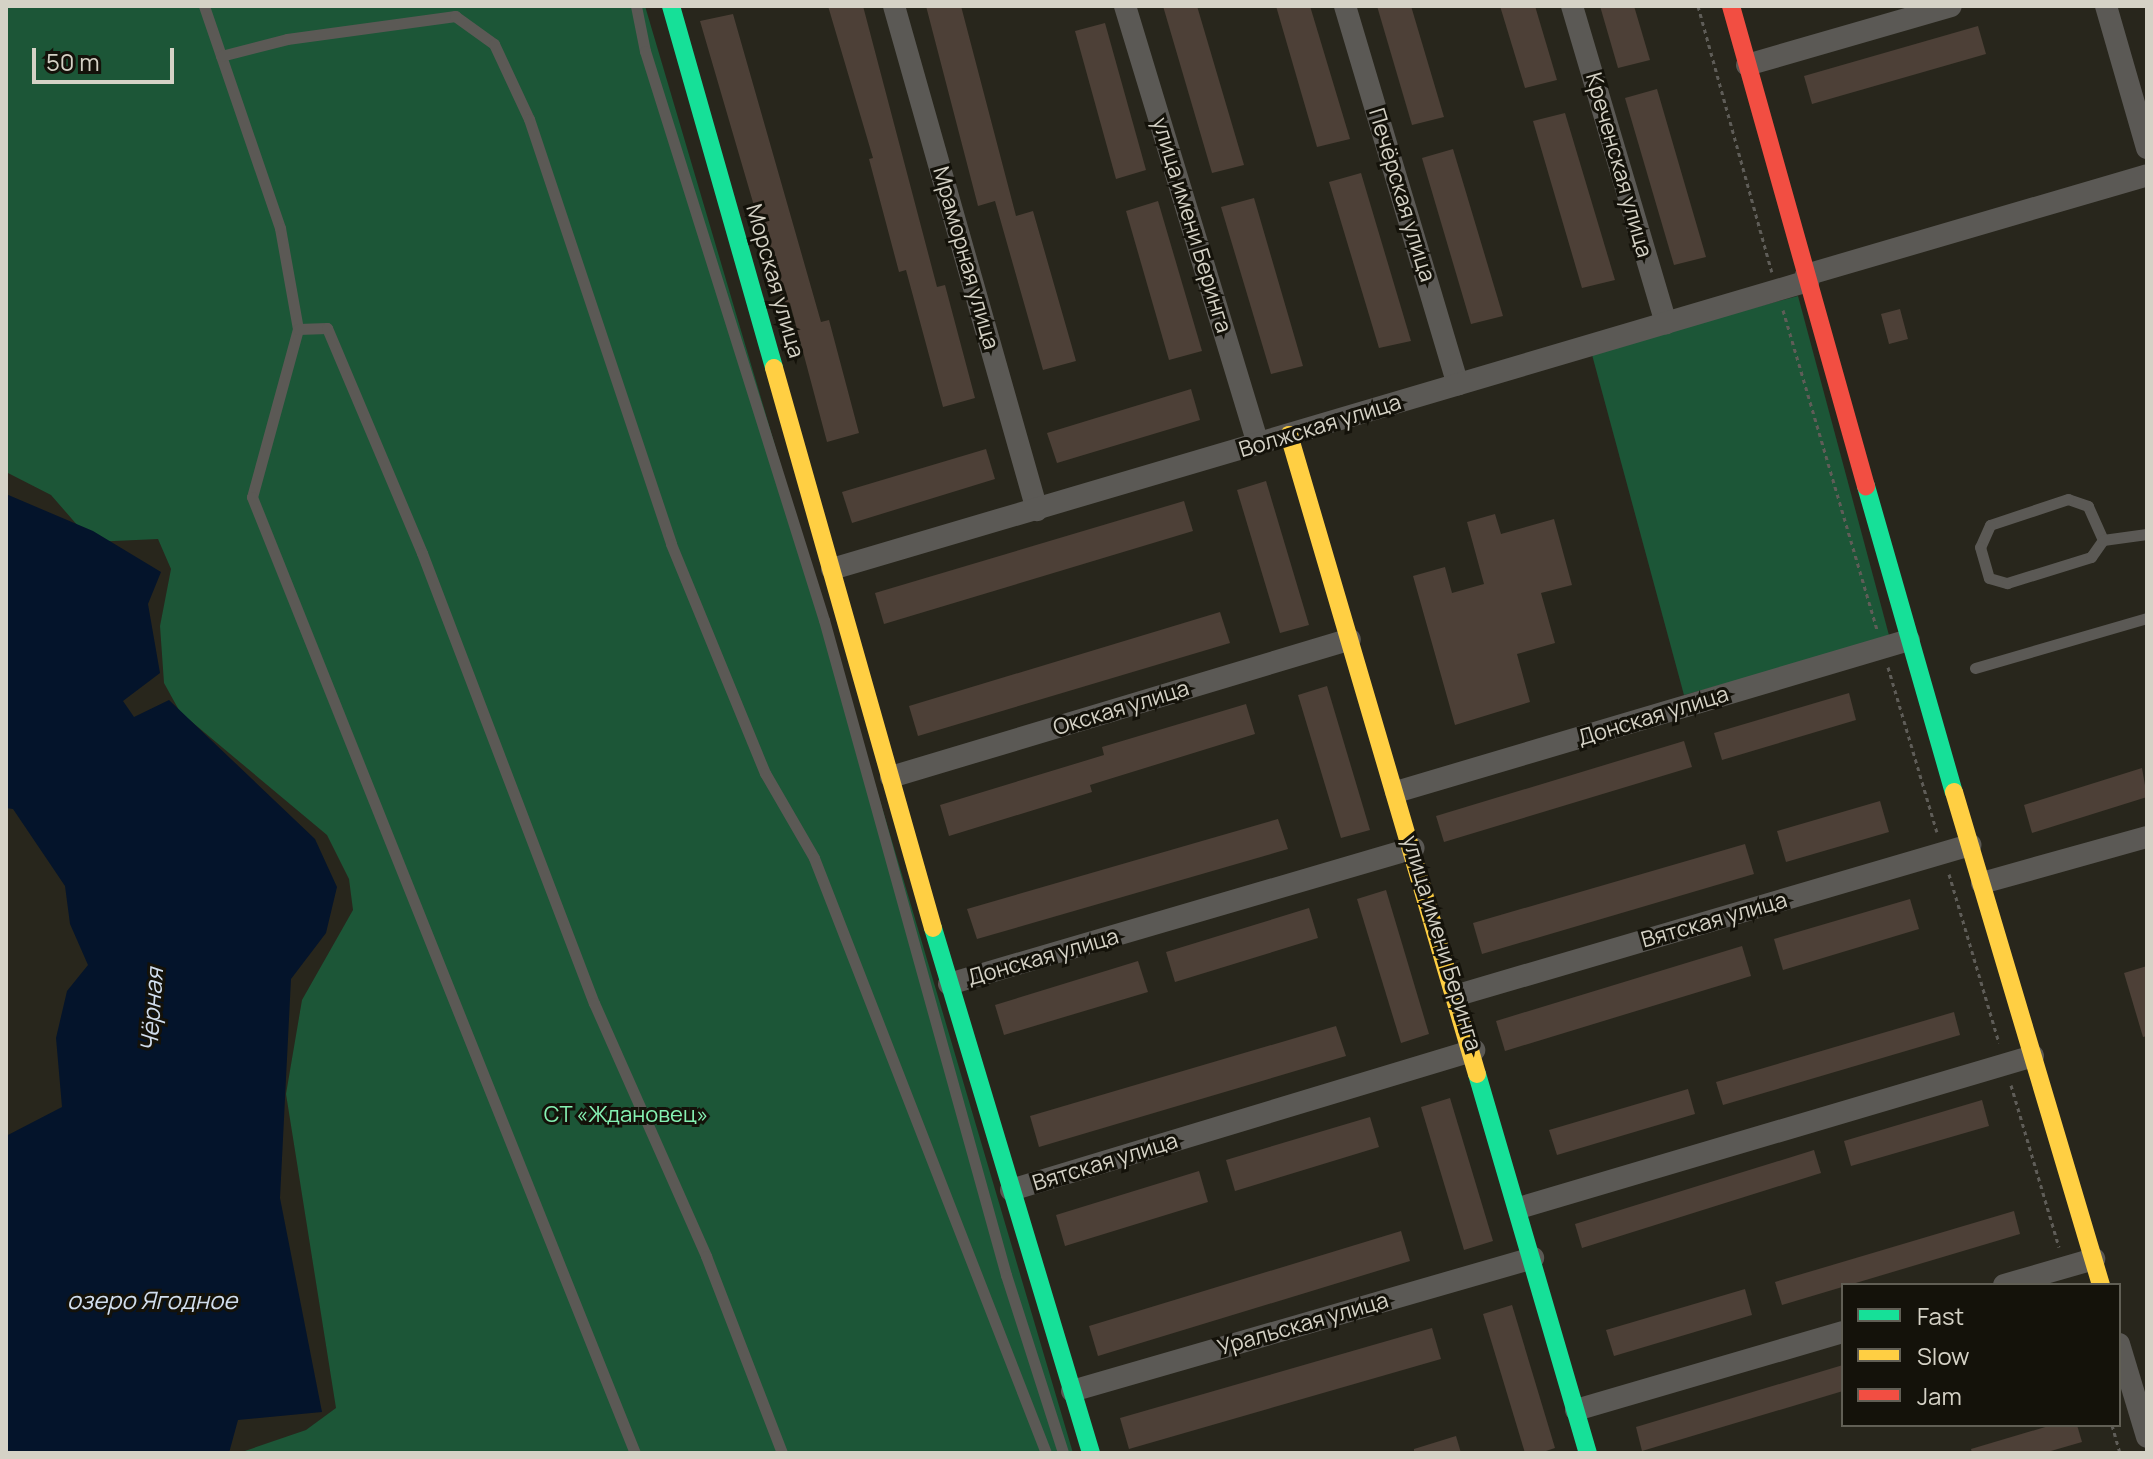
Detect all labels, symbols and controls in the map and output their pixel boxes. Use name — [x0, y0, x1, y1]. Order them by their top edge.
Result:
scale bar — [36, 32, 178, 82]
text: 50 m — [46, 45, 100, 78]
street label: Креченская улица — [1580, 70, 1658, 260]
street label: Печёрская улица — [1363, 105, 1441, 285]
street label: улица имени Беринга — [1147, 114, 1237, 336]
street label: Мраморная улица — [927, 164, 1005, 352]
street label: Морская улица — [740, 201, 810, 361]
street label: Волжская улица — [1236, 389, 1404, 463]
street label: Окская улица — [1050, 675, 1192, 741]
street label: Донская улица — [1574, 681, 1732, 751]
street label: улица имени Беринга — [1397, 832, 1487, 1054]
street label: Вятская улица — [1638, 887, 1790, 953]
street label: Донская улица — [964, 923, 1122, 991]
water label: Чёрная — [134, 967, 168, 1053]
park label: СТ «Ждановец» — [543, 1102, 709, 1128]
street label: Вятская улица — [1029, 1127, 1181, 1197]
legend — [1841, 1283, 2121, 1427]
water label: озеро Ягодное — [67, 1286, 237, 1314]
street label: Уральская улица — [1215, 1287, 1391, 1361]
text: Fast — [1917, 1299, 1964, 1332]
text: Slow — [1917, 1339, 1970, 1372]
text: Jam — [1917, 1379, 1962, 1412]

